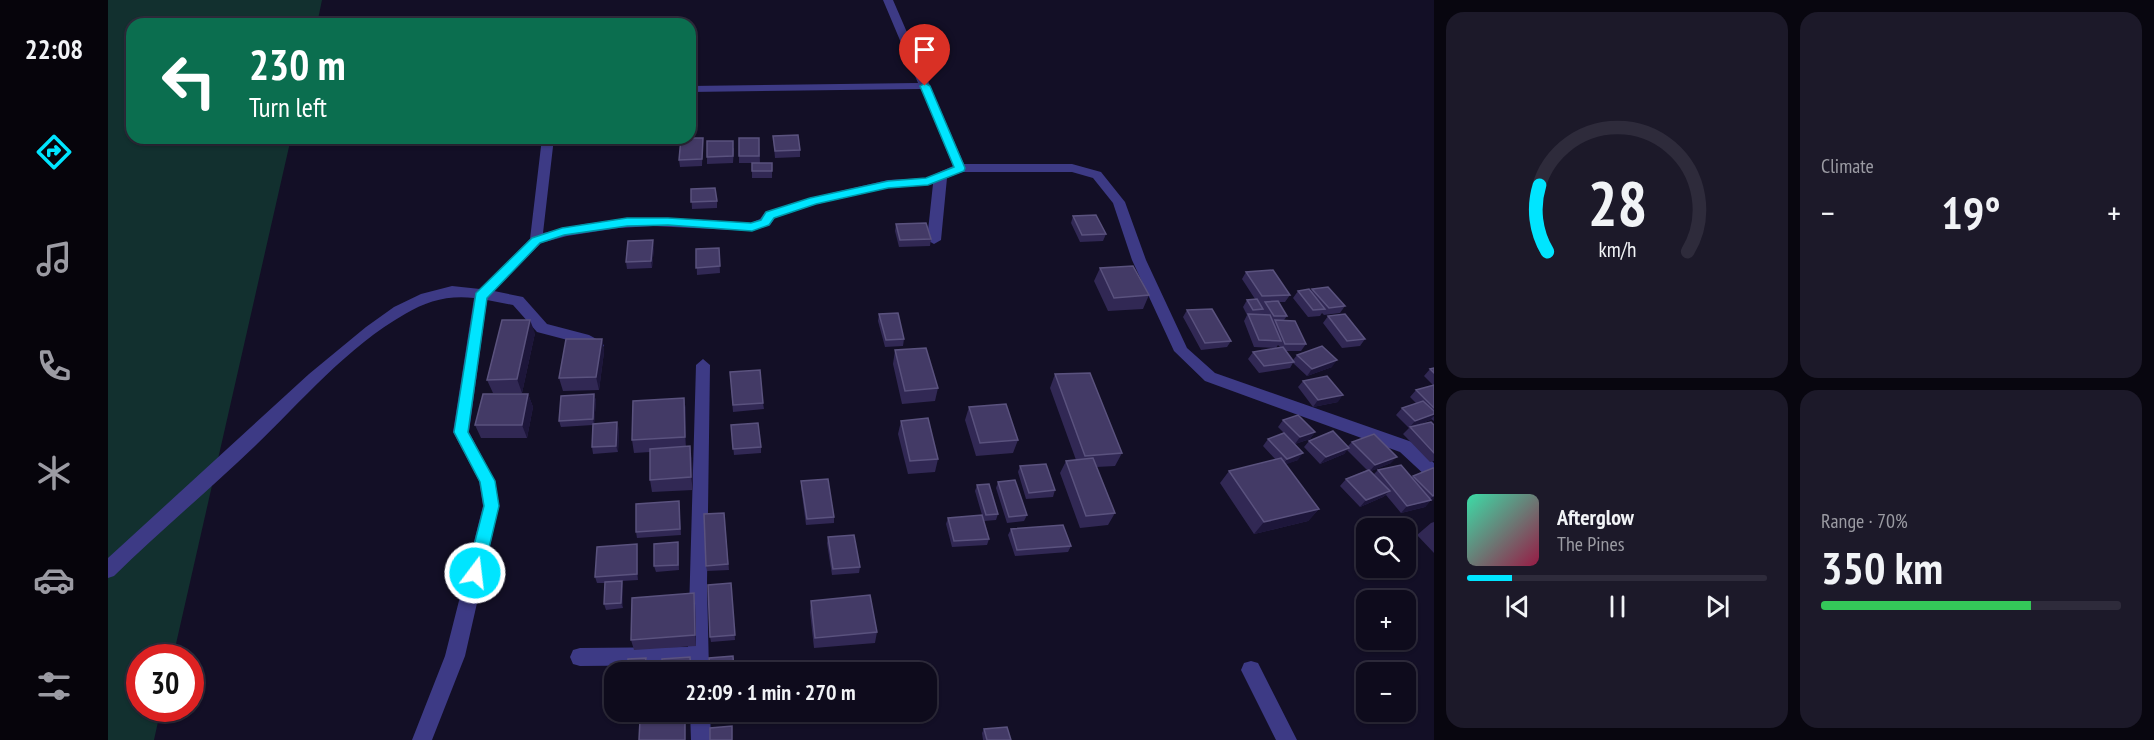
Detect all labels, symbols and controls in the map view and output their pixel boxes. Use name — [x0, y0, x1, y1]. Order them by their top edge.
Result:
pin — [899, 24, 950, 86]
text: 22:08 — [25, 32, 83, 66]
icon: arrive — [908, 33, 941, 66]
text: 230 m — [249, 37, 346, 92]
icon: left — [150, 42, 228, 120]
text: Turn left — [249, 90, 327, 124]
icon: directions — [33, 131, 75, 173]
text: Climate — [1821, 153, 1874, 179]
text: 28 — [1587, 162, 1647, 243]
text: 19° — [1941, 183, 2001, 241]
text: − — [1821, 191, 1835, 234]
text: + — [2107, 191, 2121, 234]
text: km/h — [1598, 235, 1636, 263]
icon: music — [33, 238, 75, 280]
icon: phone — [33, 345, 75, 387]
icon: climate — [33, 452, 75, 494]
text: Afterglow — [1557, 503, 1634, 531]
text: Range · 70% — [1821, 508, 1908, 534]
map controls — [1356, 518, 1416, 722]
button: search — [1356, 518, 1416, 578]
text: The Pines — [1557, 531, 1624, 557]
text: 350 km — [1821, 538, 1943, 596]
position arrow — [443, 541, 507, 605]
icon: car — [33, 559, 75, 601]
button: + — [1356, 590, 1416, 650]
icon: previous — [1501, 590, 1534, 623]
icon: pause — [1601, 590, 1634, 623]
icon: next — [1701, 590, 1734, 623]
speed limit sign: 30 — [126, 644, 204, 722]
button: − — [1356, 662, 1416, 722]
icon: filters — [33, 665, 75, 707]
text: 22:09 · 1 min · 270 m — [685, 678, 856, 706]

